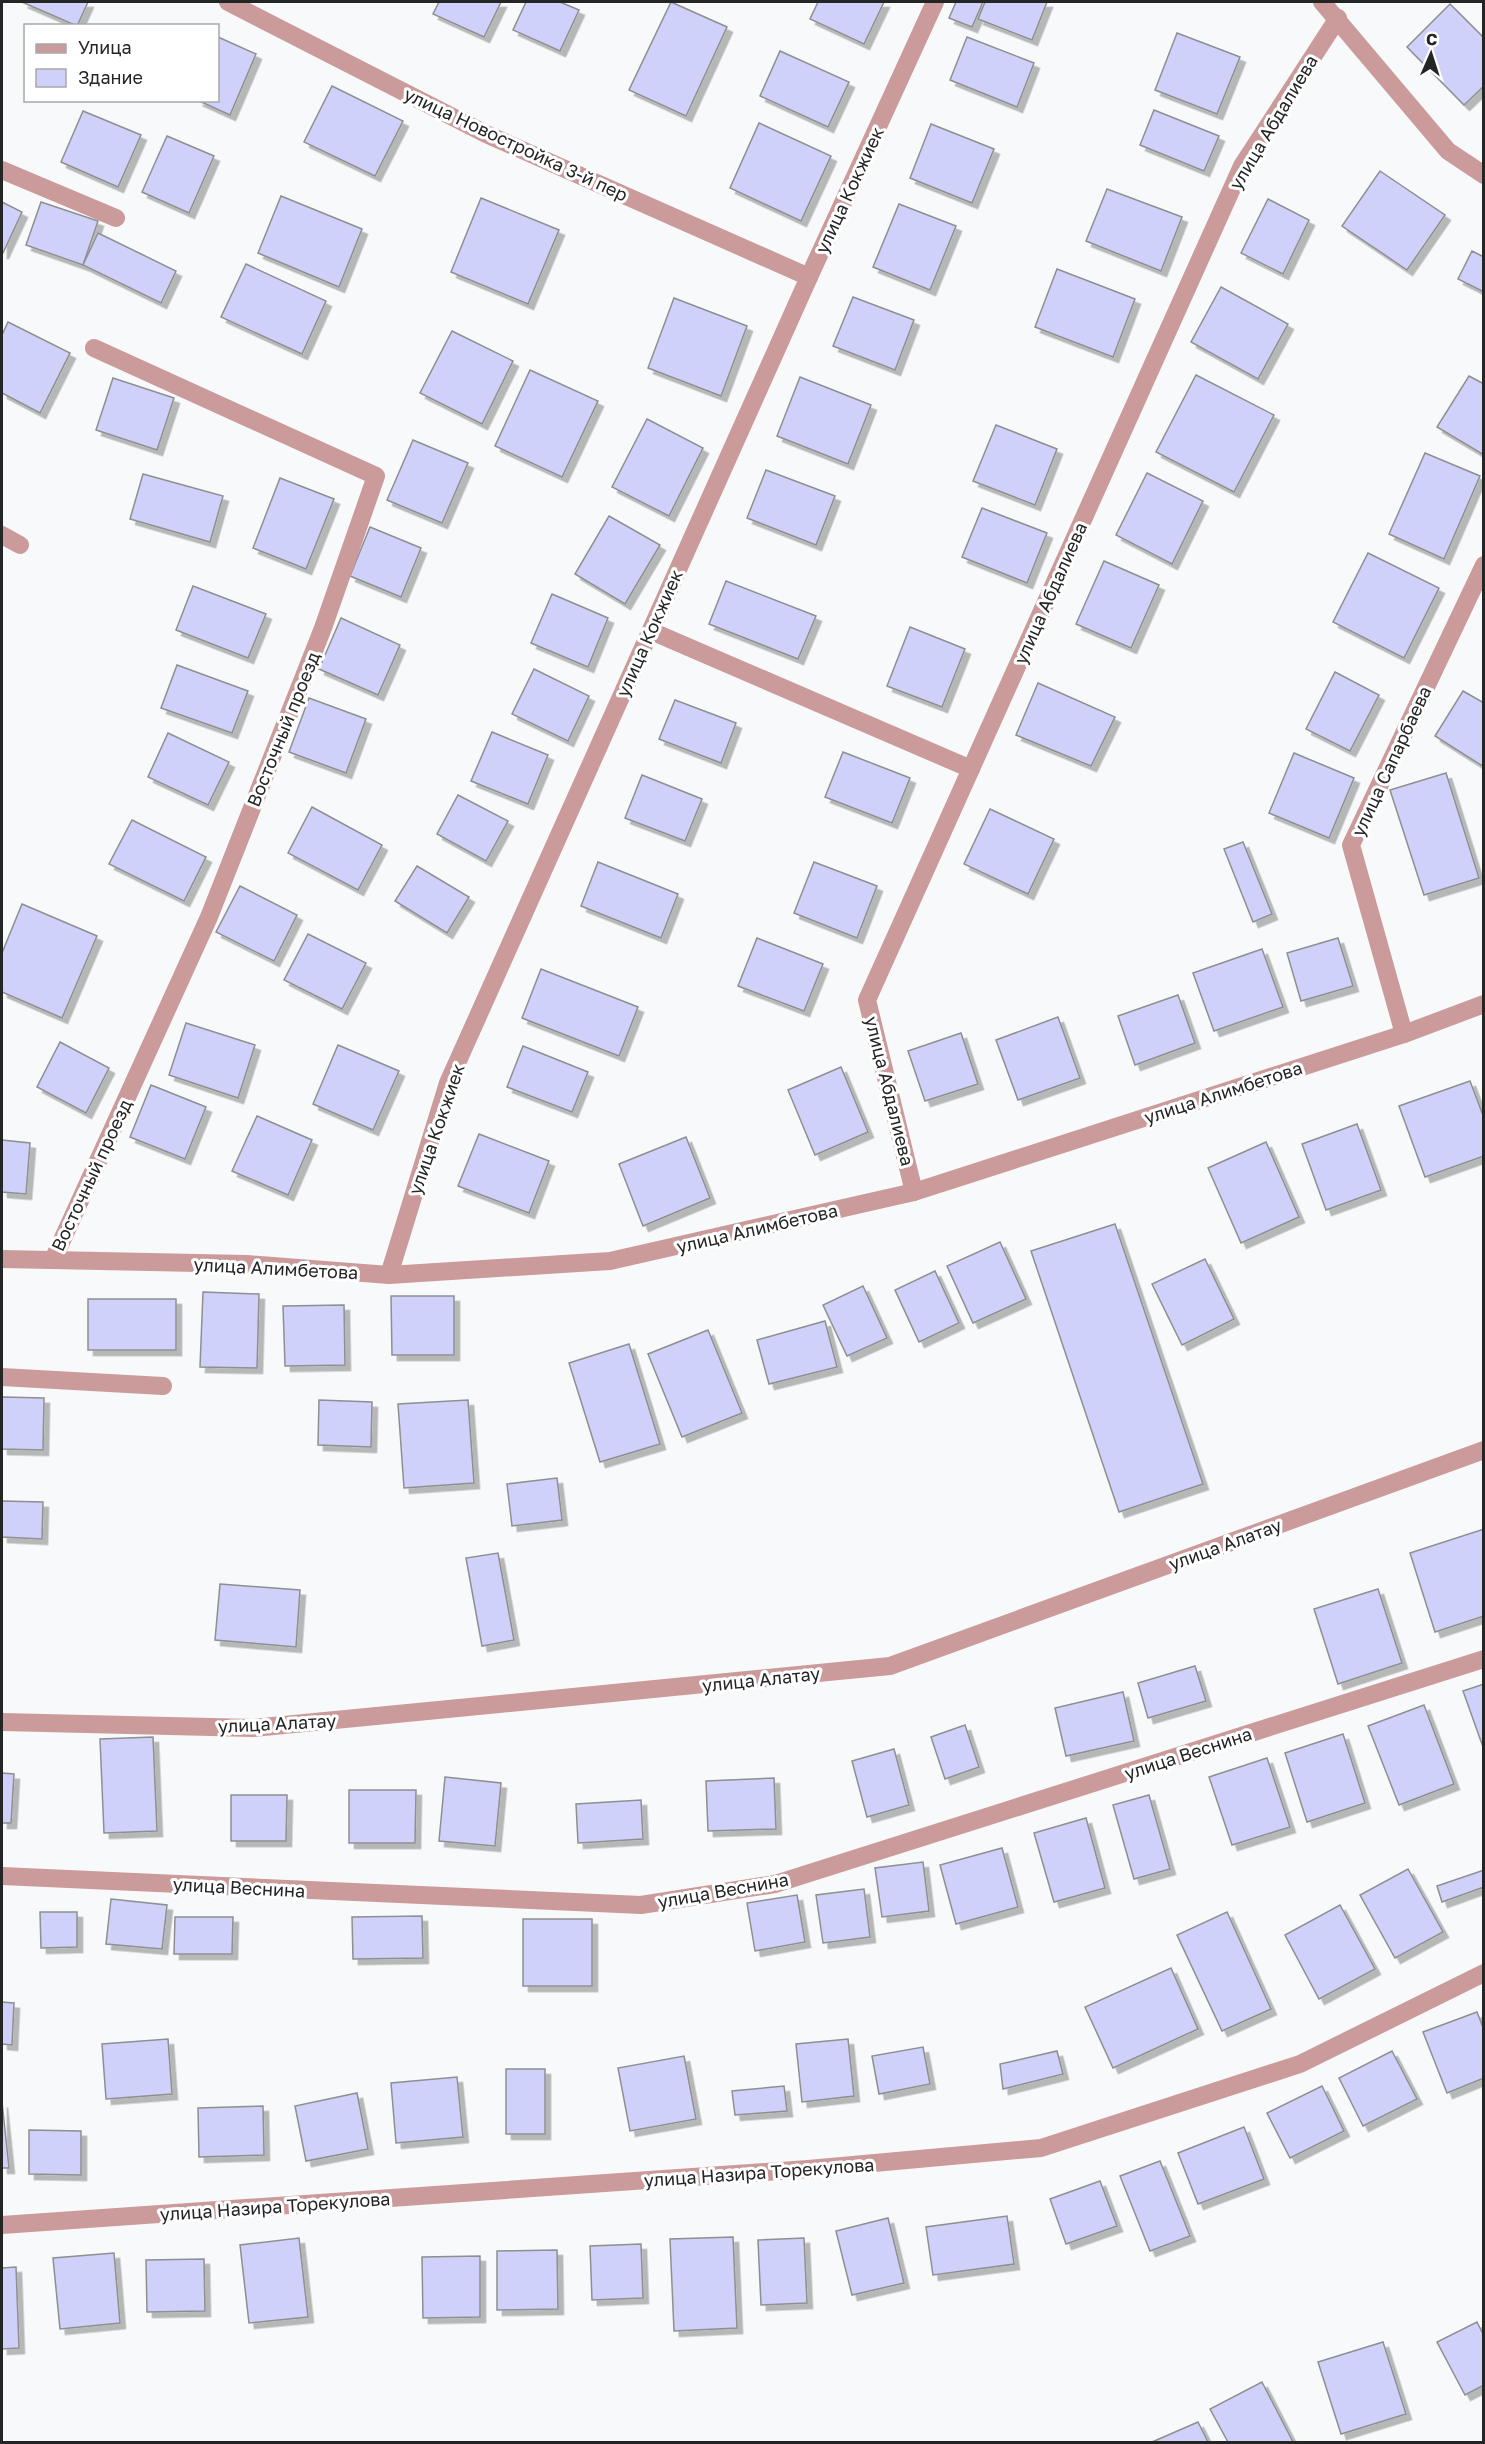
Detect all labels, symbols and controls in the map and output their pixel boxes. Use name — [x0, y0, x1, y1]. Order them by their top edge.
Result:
legend — [24, 24, 219, 102]
north arrow — [1401, 24, 1461, 84]
text: С — [1426, 29, 1438, 49]
text: Улица — [78, 36, 132, 58]
street label: улица Абдалиева — [1224, 51, 1322, 193]
text: Здание — [78, 66, 143, 88]
street label: улица Новостройка 3-й пер — [401, 82, 631, 206]
street label: улица Кокжиек — [810, 123, 888, 257]
street label: улица Абдалиева — [1009, 519, 1091, 667]
street label: улица Кокжиек — [611, 566, 687, 700]
street label: Восточный проезд — [242, 648, 324, 810]
street label: улица Сапарбаева — [1347, 682, 1435, 840]
street label: улица Абдалиева — [861, 1014, 919, 1168]
street label: улица Алимбетова — [1141, 1056, 1305, 1128]
street label: улица Кокжиек — [403, 1061, 469, 1197]
street label: Восточный проезд — [46, 1095, 136, 1254]
street label: улица Алимбетова — [674, 1199, 840, 1257]
street label: улица Алимбетова — [193, 1253, 359, 1283]
street label: улица Алатау — [1166, 1513, 1284, 1575]
street label: улица Алатау — [701, 1662, 821, 1696]
street label: улица Алатау — [217, 1709, 337, 1737]
street label: улица Веснина — [1122, 1722, 1254, 1784]
street label: улица Веснина — [656, 1868, 790, 1912]
street label: улица Веснина — [172, 1873, 306, 1901]
street label: улица Назира Торекулова — [643, 2153, 875, 2191]
street label: улица Назира Торекулова — [159, 2187, 391, 2225]

